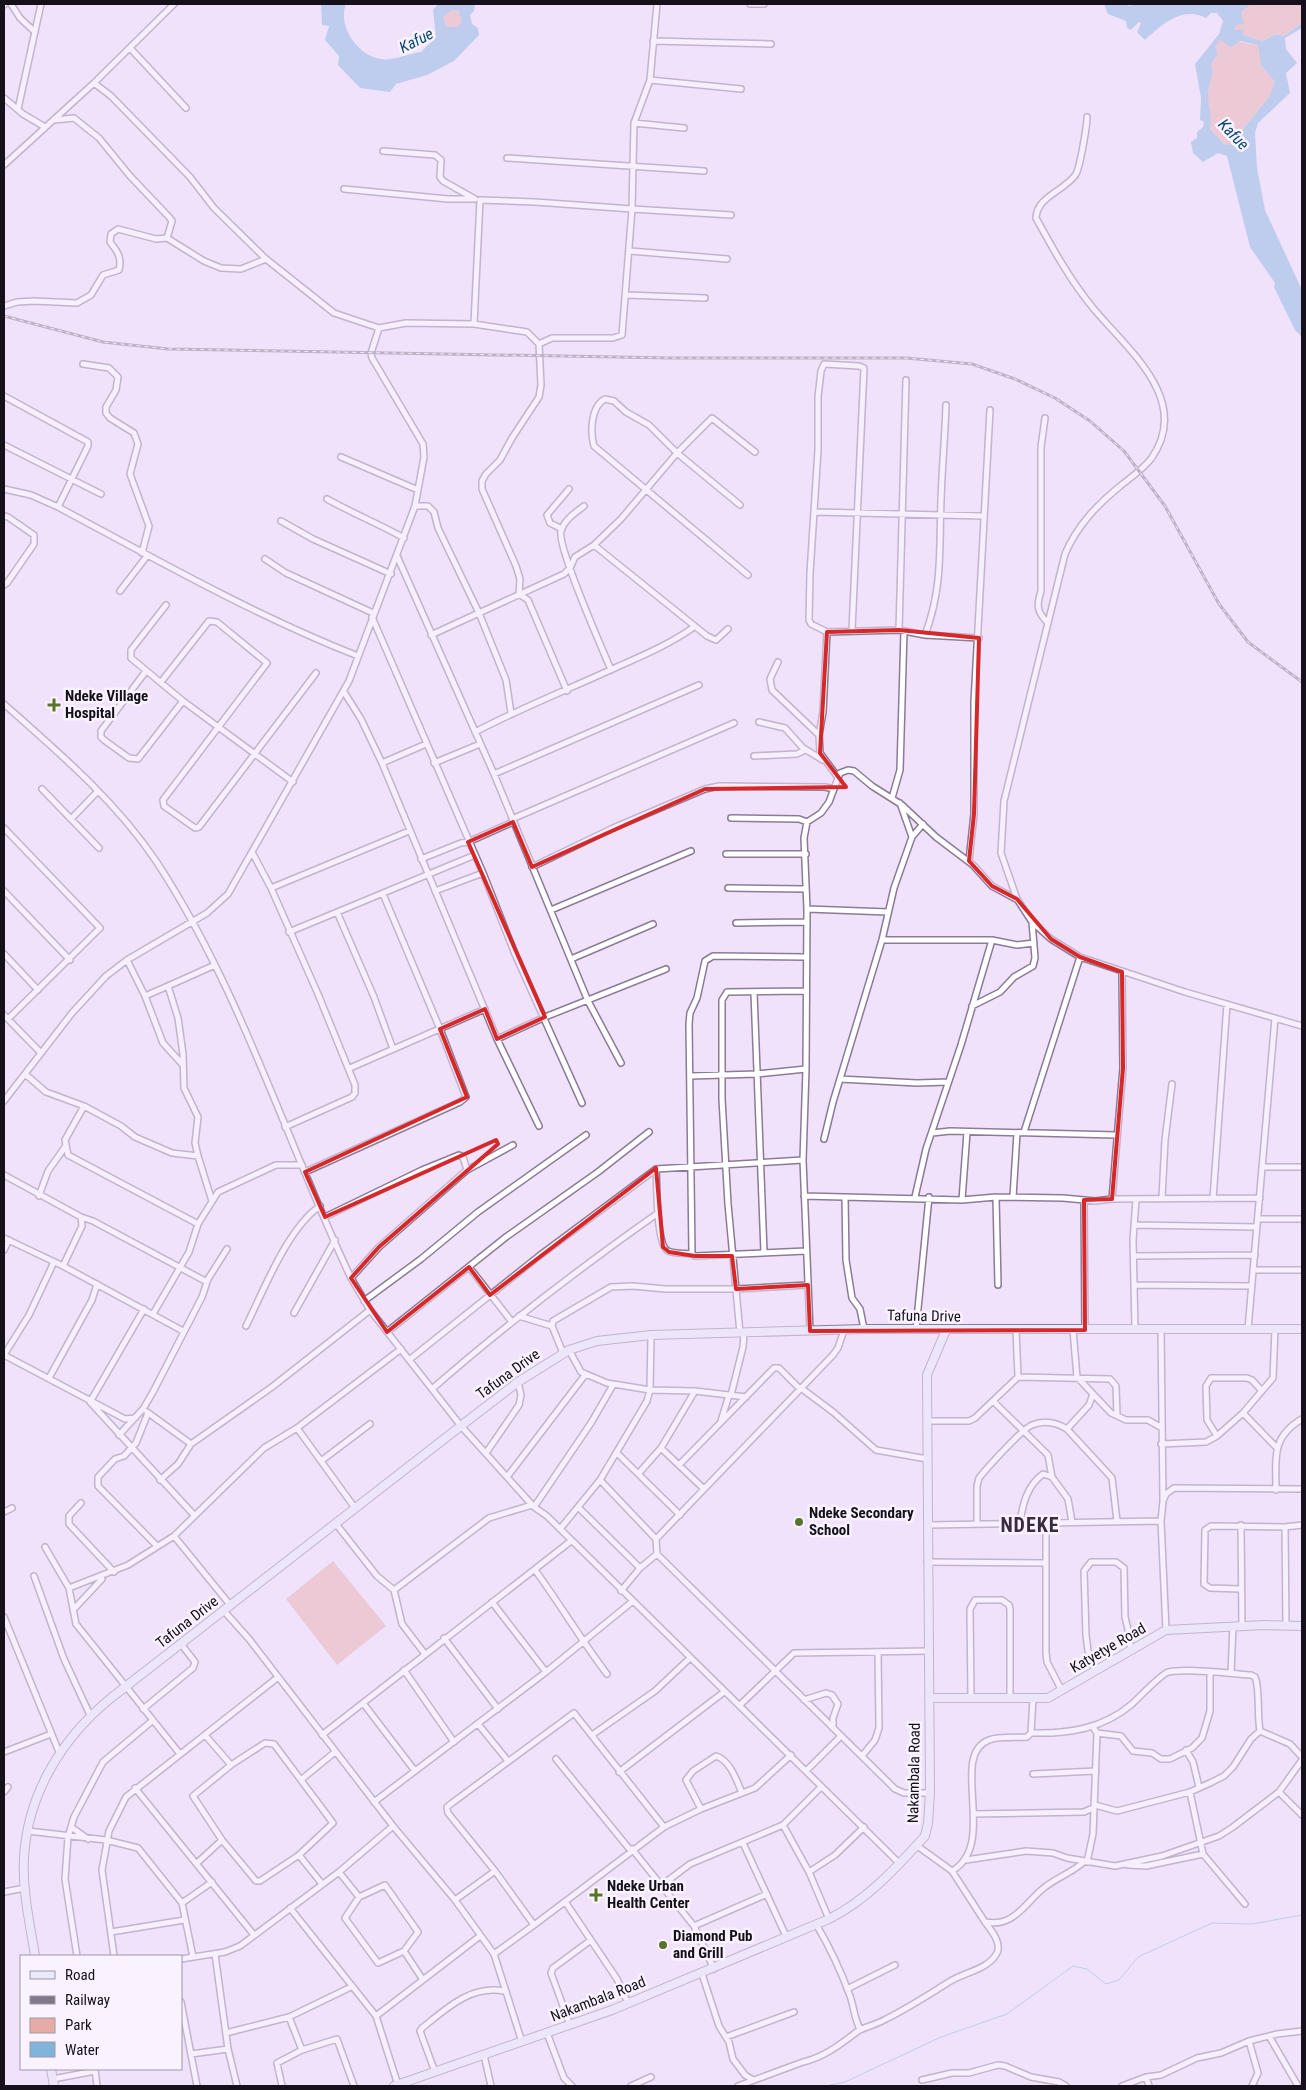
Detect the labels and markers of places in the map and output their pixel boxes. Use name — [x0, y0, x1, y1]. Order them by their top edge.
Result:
place label: Ndeke Village Hospital — [65, 687, 148, 722]
marker: Ndeke Village Hospital — [47, 698, 61, 712]
place label: Ndeke Secondary School — [809, 1504, 914, 1539]
marker: Ndeke Secondary School — [793, 1516, 805, 1528]
place label: Ndeke Urban Health Center — [607, 1877, 690, 1912]
marker: Ndeke Urban Health Center — [589, 1888, 603, 1902]
place label: Diamond Pub and Grill — [673, 1927, 753, 1962]
marker: Diamond Pub and Grill — [657, 1939, 669, 1951]

